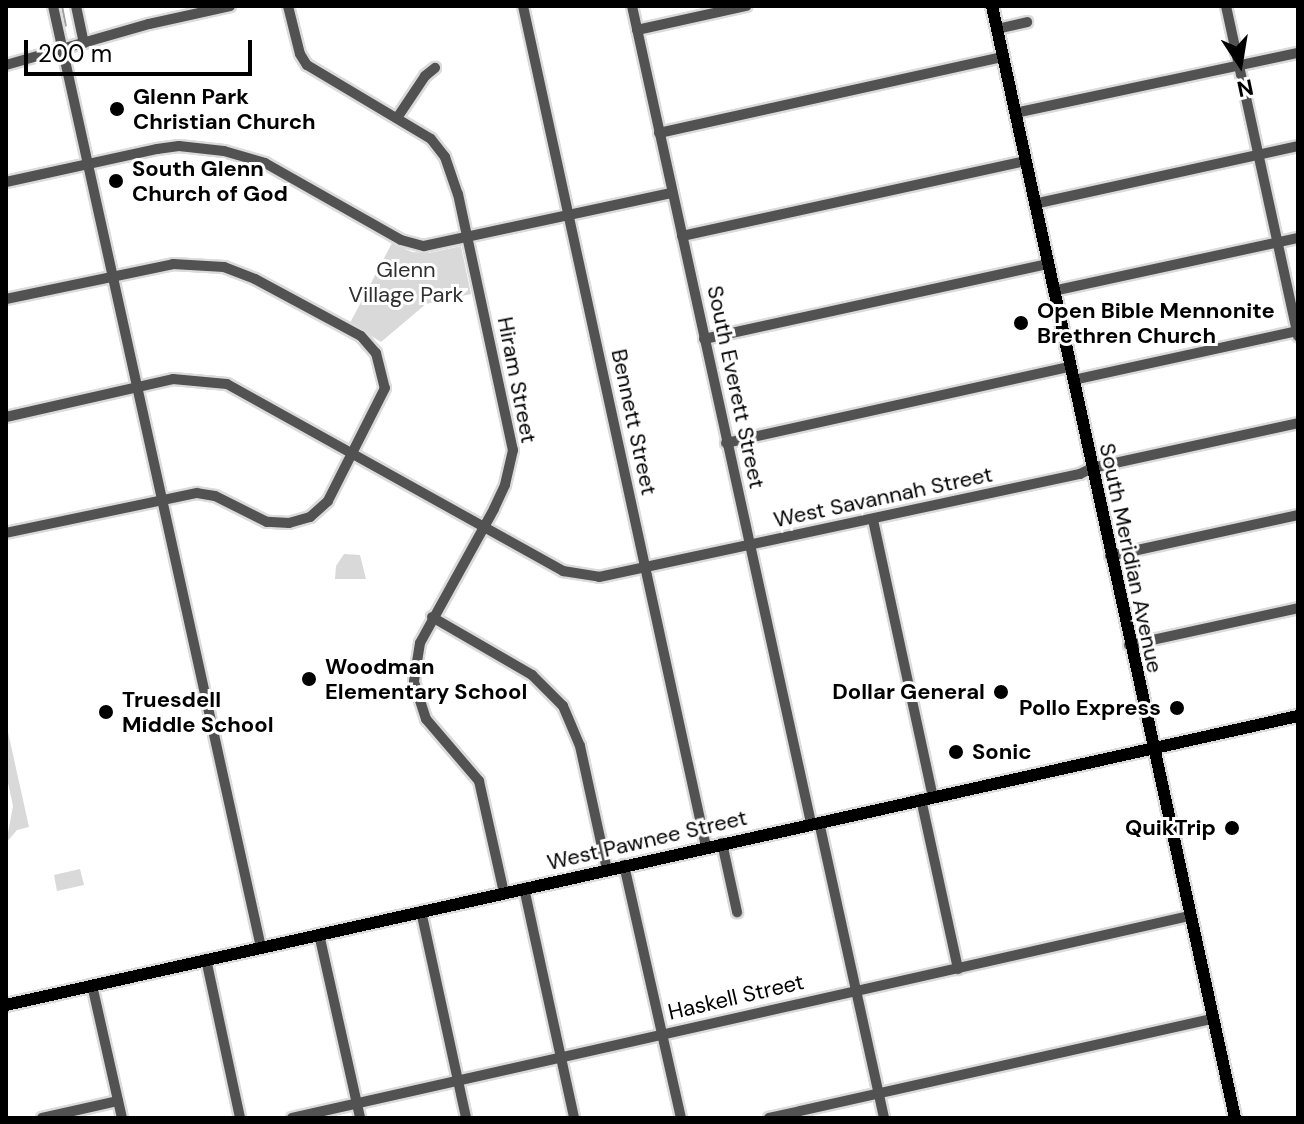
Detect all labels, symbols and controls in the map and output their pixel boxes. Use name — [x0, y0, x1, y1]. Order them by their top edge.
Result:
scale bar — [28, 24, 256, 74]
north arrow — [1200, 24, 1280, 104]
text: 200 m — [38, 38, 112, 69]
text: N — [1234, 72, 1256, 104]
place label: Glenn Park Christian Church — [133, 83, 316, 134]
marker: Glenn Park Christian Church — [108, 100, 126, 118]
place label: South Glenn Church of God — [132, 155, 288, 206]
marker: South Glenn Church of God — [107, 172, 125, 190]
park label: Glenn Village Park — [348, 256, 464, 308]
street label: South Everett Street — [702, 283, 770, 491]
place label: Open Bible Mennonite Brethren Church — [1037, 297, 1275, 348]
marker: Open Bible Mennonite Brethren Church — [1012, 314, 1030, 332]
street label: Hiram Street — [492, 315, 542, 445]
street label: Bennett Street — [606, 347, 662, 497]
street label: South Meridian Avenue — [1094, 441, 1168, 675]
street label: West Savannah Street — [771, 461, 995, 533]
place label: Woodman Elementary School — [325, 653, 527, 704]
marker: Woodman Elementary School — [300, 670, 318, 688]
place label: Dollar General — [832, 679, 985, 705]
marker: Dollar General — [992, 683, 1010, 701]
place label: Truesdell Middle School — [122, 686, 274, 738]
place label: Pollo Express — [1019, 695, 1161, 721]
marker: Pollo Express — [1168, 699, 1186, 717]
marker: Truesdell Middle School — [97, 703, 115, 721]
place label: Sonic — [972, 739, 1032, 765]
marker: Sonic — [947, 743, 965, 761]
street label: West Pawnee Street — [544, 804, 750, 876]
place label: QuikTrip — [1125, 815, 1216, 841]
marker: QuikTrip — [1223, 819, 1241, 837]
street label: Haskell Street — [665, 969, 807, 1025]

